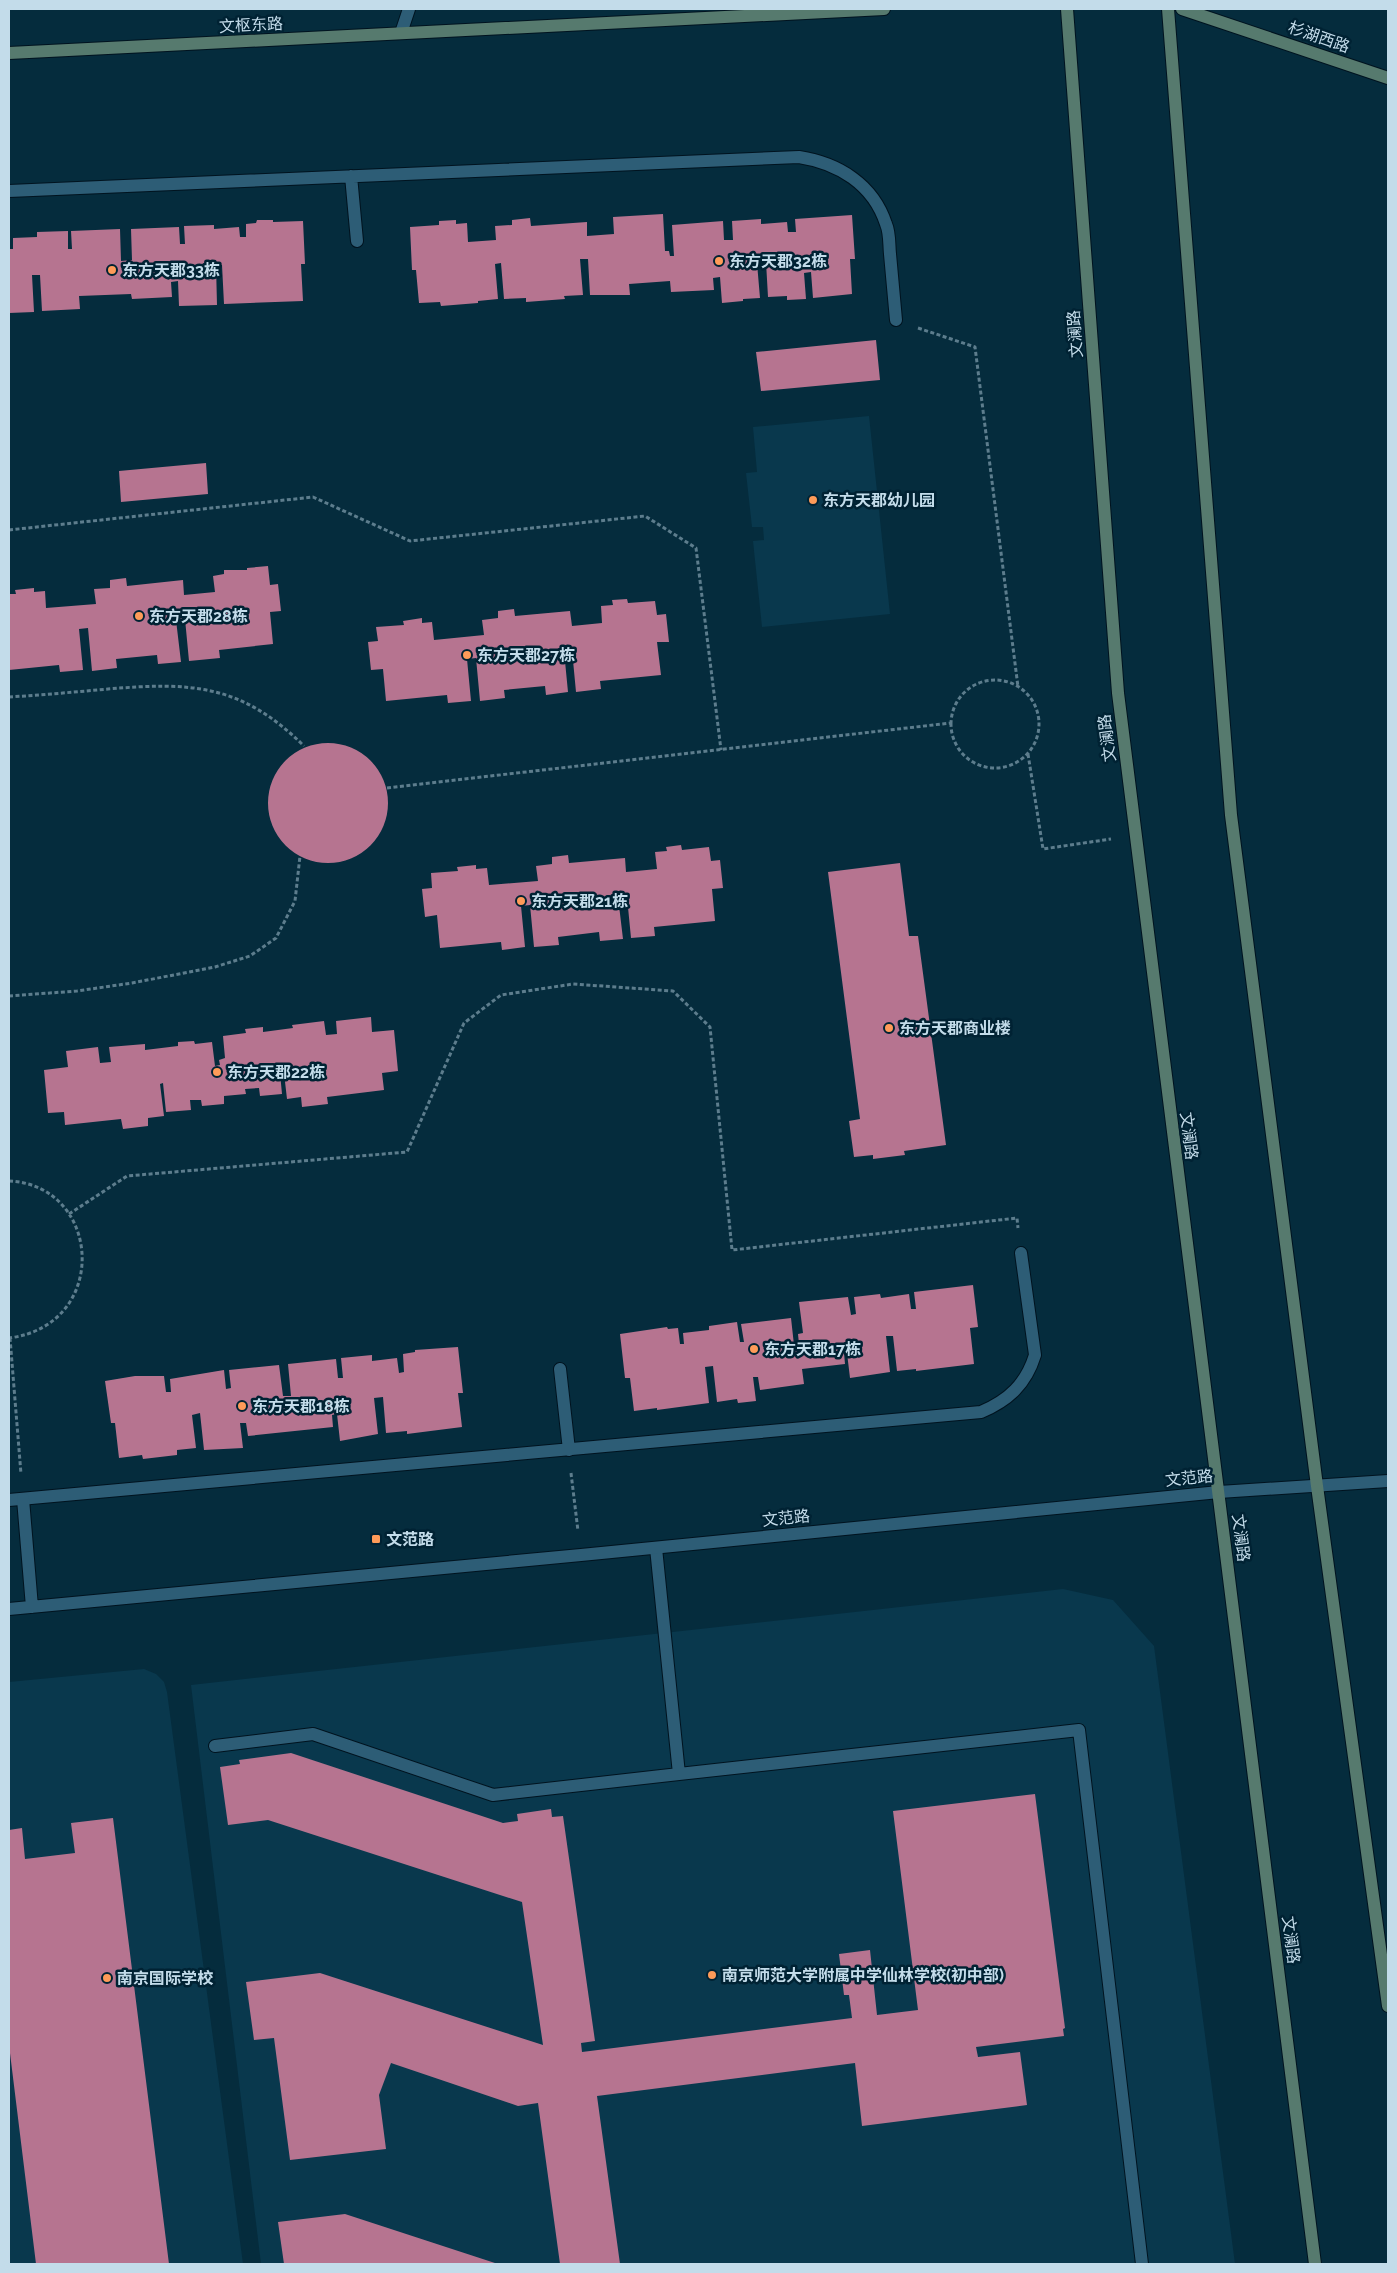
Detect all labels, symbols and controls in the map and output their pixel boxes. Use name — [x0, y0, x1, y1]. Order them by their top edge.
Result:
street label: 文枢东路 — [219, 14, 283, 36]
street label: 杉湖西路 — [1286, 18, 1352, 56]
place label: 东方天郡32栋 — [729, 252, 827, 271]
marker: 东方天郡32栋 — [713, 255, 725, 267]
place label: 东方天郡33栋 — [122, 261, 220, 280]
marker: 东方天郡33栋 — [106, 264, 118, 276]
street label: 文澜路 — [1064, 309, 1086, 359]
place label: 东方天郡幼儿园 — [823, 491, 935, 510]
marker: 东方天郡幼儿园 — [807, 494, 819, 506]
place label: 东方天郡28栋 — [149, 607, 248, 626]
marker: 东方天郡28栋 — [133, 610, 145, 622]
place label: 东方天郡27栋 — [477, 646, 575, 665]
marker: 东方天郡27栋 — [461, 649, 473, 661]
street label: 文澜路 — [1095, 713, 1119, 763]
place label: 东方天郡21栋 — [531, 892, 628, 911]
marker: 东方天郡21栋 — [515, 895, 527, 907]
place label: 东方天郡商业楼 — [899, 1019, 1011, 1038]
marker: 东方天郡商业楼 — [883, 1022, 895, 1034]
place label: 东方天郡22栋 — [227, 1063, 325, 1082]
marker: 东方天郡22栋 — [211, 1066, 223, 1078]
street label: 文澜路 — [1177, 1111, 1201, 1161]
place label: 东方天郡17栋 — [764, 1340, 861, 1359]
marker: 东方天郡17栋 — [748, 1343, 760, 1355]
place label: 东方天郡18栋 — [252, 1397, 350, 1416]
marker: 东方天郡18栋 — [236, 1400, 248, 1412]
street label: 文范路 — [1164, 1466, 1214, 1490]
street label: 文范路 — [761, 1506, 811, 1530]
street label: 文澜路 — [1229, 1513, 1253, 1563]
place label: 文范路 — [386, 1530, 434, 1549]
marker: 文范路 — [370, 1533, 382, 1545]
street label: 文澜路 — [1279, 1915, 1303, 1965]
place label: 南京师范大学附属中学仙林学校(初中部) — [722, 1966, 1004, 1985]
place label: 南京国际学校 — [117, 1969, 214, 1988]
marker: 南京师范大学附属中学仙林学校(初中部) — [706, 1969, 718, 1981]
marker: 南京国际学校 — [101, 1972, 113, 1984]

